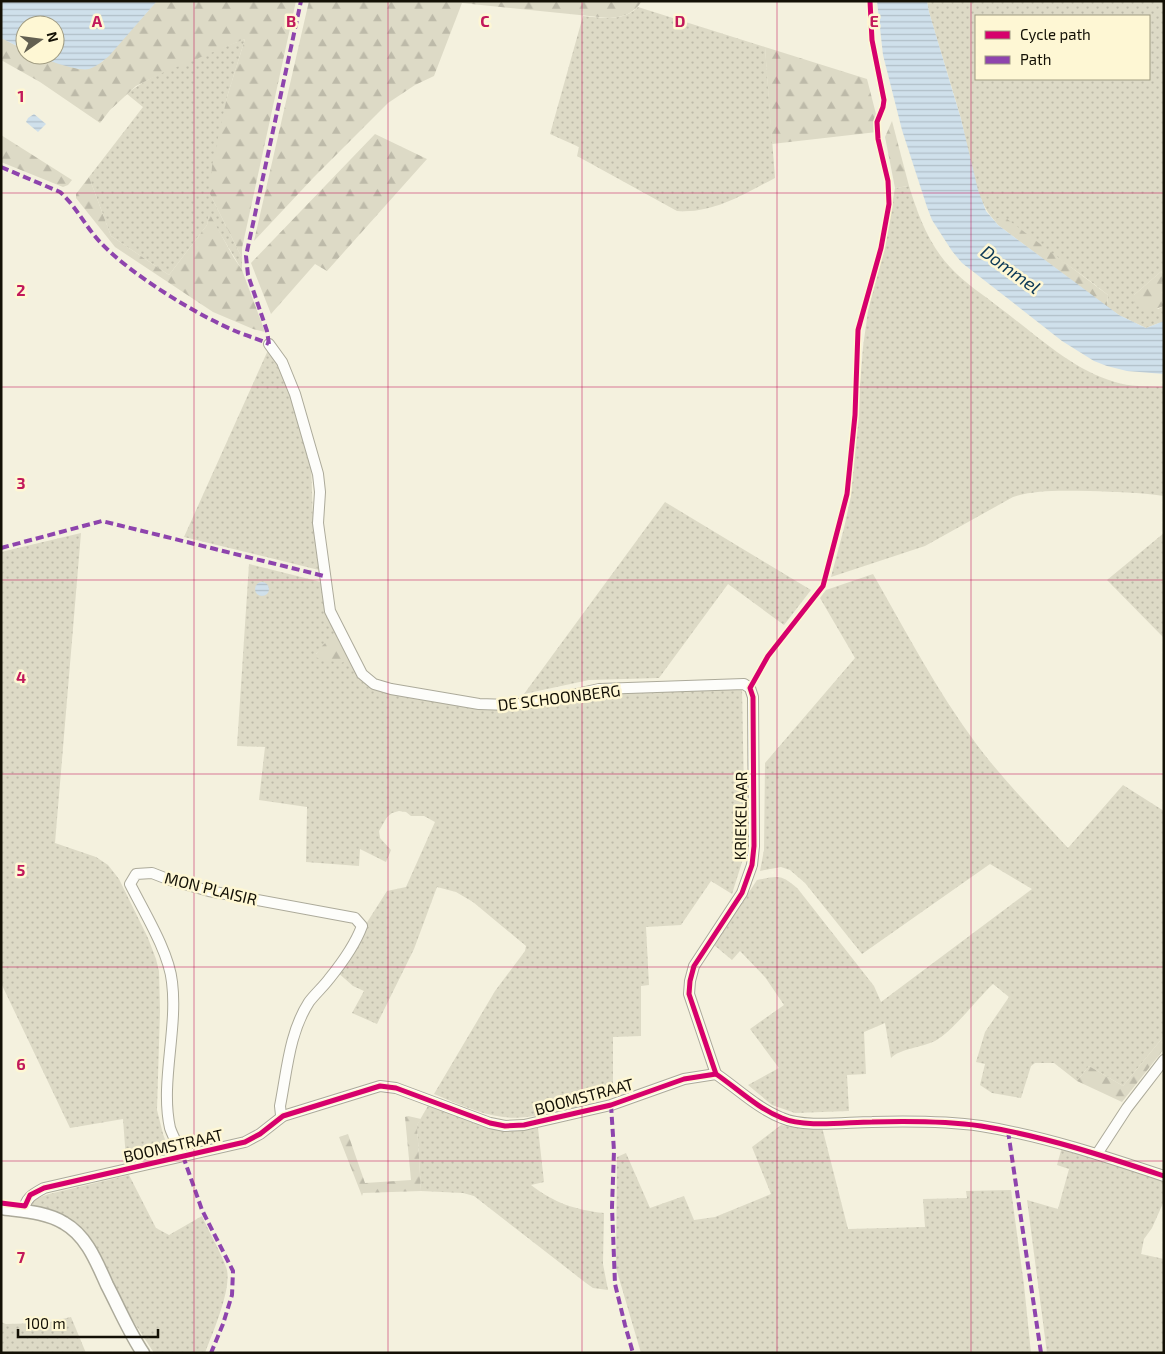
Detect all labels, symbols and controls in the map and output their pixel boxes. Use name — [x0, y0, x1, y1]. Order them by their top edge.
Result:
text: A — [92, 11, 103, 30]
text: B — [286, 11, 296, 30]
text: C — [480, 11, 490, 30]
text: D — [675, 11, 686, 30]
text: E — [869, 11, 879, 30]
north arrow — [15, 15, 65, 65]
legend — [975, 15, 1150, 80]
text: Cycle path — [1020, 25, 1091, 43]
text: N — [44, 30, 63, 44]
text: Path — [1020, 50, 1051, 68]
text: 1 — [18, 86, 24, 105]
water label: Dommel — [977, 240, 1045, 298]
text: 2 — [16, 280, 26, 299]
text: 3 — [16, 473, 26, 492]
text: 4 — [16, 667, 26, 686]
street label: DE SCHOONBERG — [497, 680, 621, 714]
street label: KRIEKELAAR — [730, 771, 750, 861]
text: 5 — [17, 860, 26, 879]
street label: MON PLAISIR — [163, 867, 259, 909]
text: 6 — [16, 1054, 26, 1073]
street label: BOOMSTRAAT — [532, 1074, 636, 1118]
street label: BOOMSTRAAT — [121, 1124, 225, 1166]
text: 7 — [17, 1247, 26, 1266]
scale bar — [18, 1306, 158, 1338]
text: 100 m — [25, 1314, 66, 1332]

